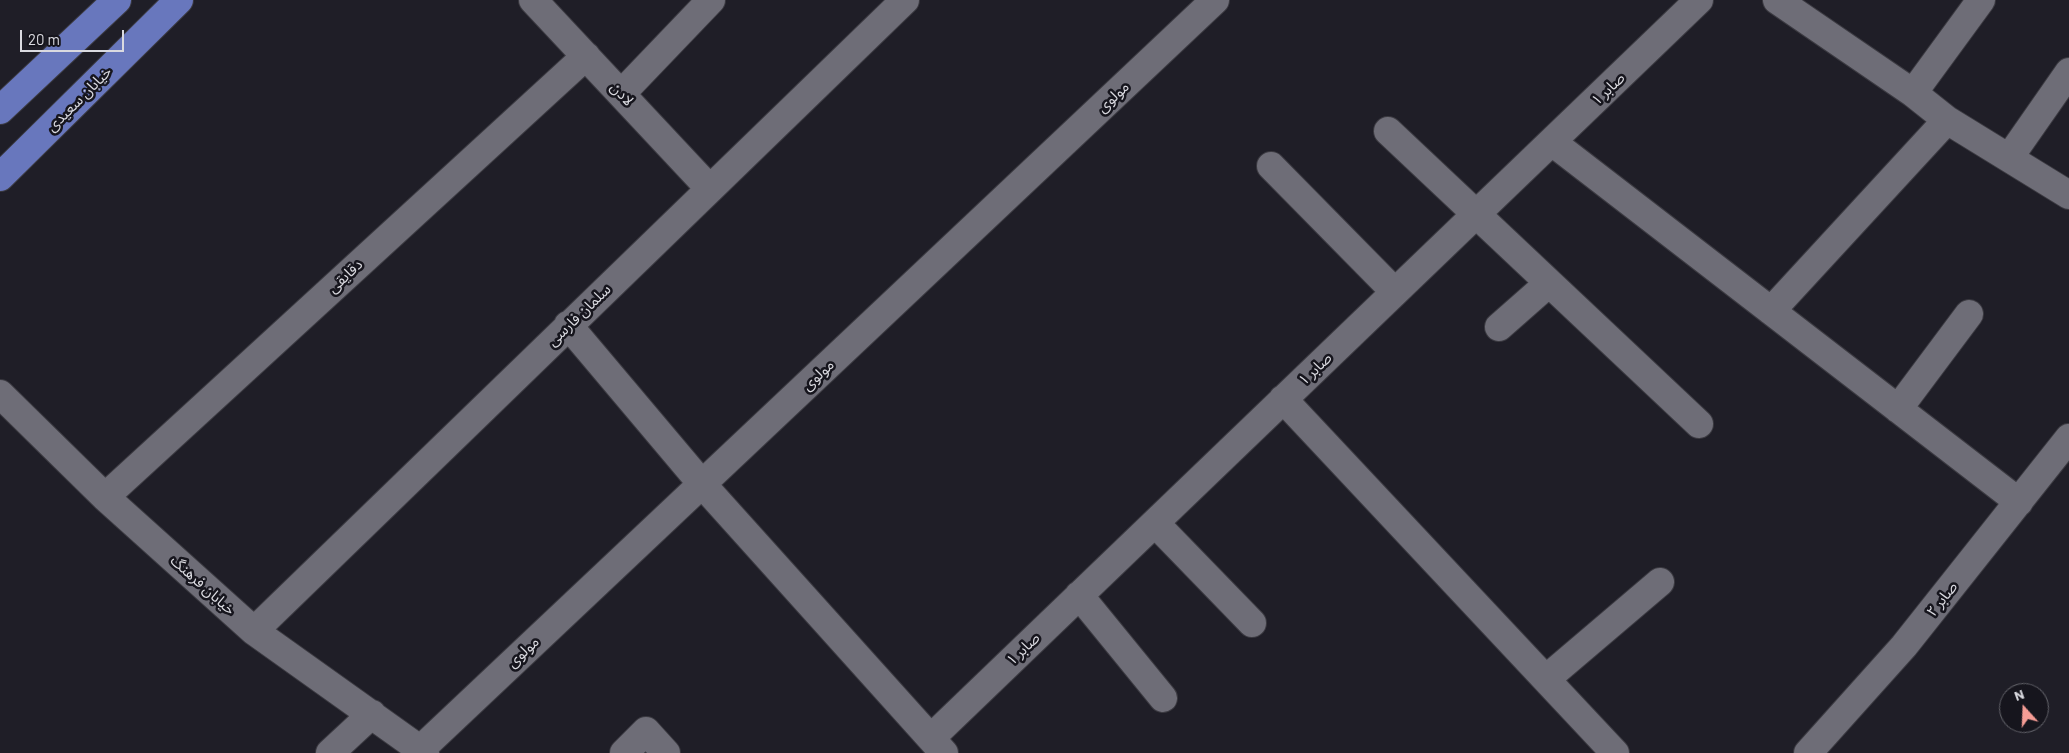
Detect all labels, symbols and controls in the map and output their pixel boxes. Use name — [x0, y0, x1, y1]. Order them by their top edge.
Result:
scale bar — [22, 20, 126, 52]
text: 20 m — [28, 30, 60, 48]
street label: خیابان سعیدی — [43, 63, 115, 135]
street label: صابر ۱ — [1588, 69, 1628, 109]
street label: لادن — [606, 78, 638, 110]
street label: مولوی — [1093, 78, 1133, 116]
street label: دقایقی — [324, 255, 366, 297]
street label: سلمان فارسی — [543, 280, 615, 350]
street label: صابر ۱ — [1295, 349, 1335, 389]
street label: مولوی — [798, 356, 838, 394]
street label: خیابان فرهنگ — [167, 551, 239, 619]
street label: صابر ۲ — [1923, 578, 1961, 620]
street label: صابر ۱ — [1003, 629, 1043, 669]
street label: مولوی — [503, 633, 543, 671]
north arrow — [1999, 683, 2049, 733]
text: N — [2012, 685, 2026, 704]

